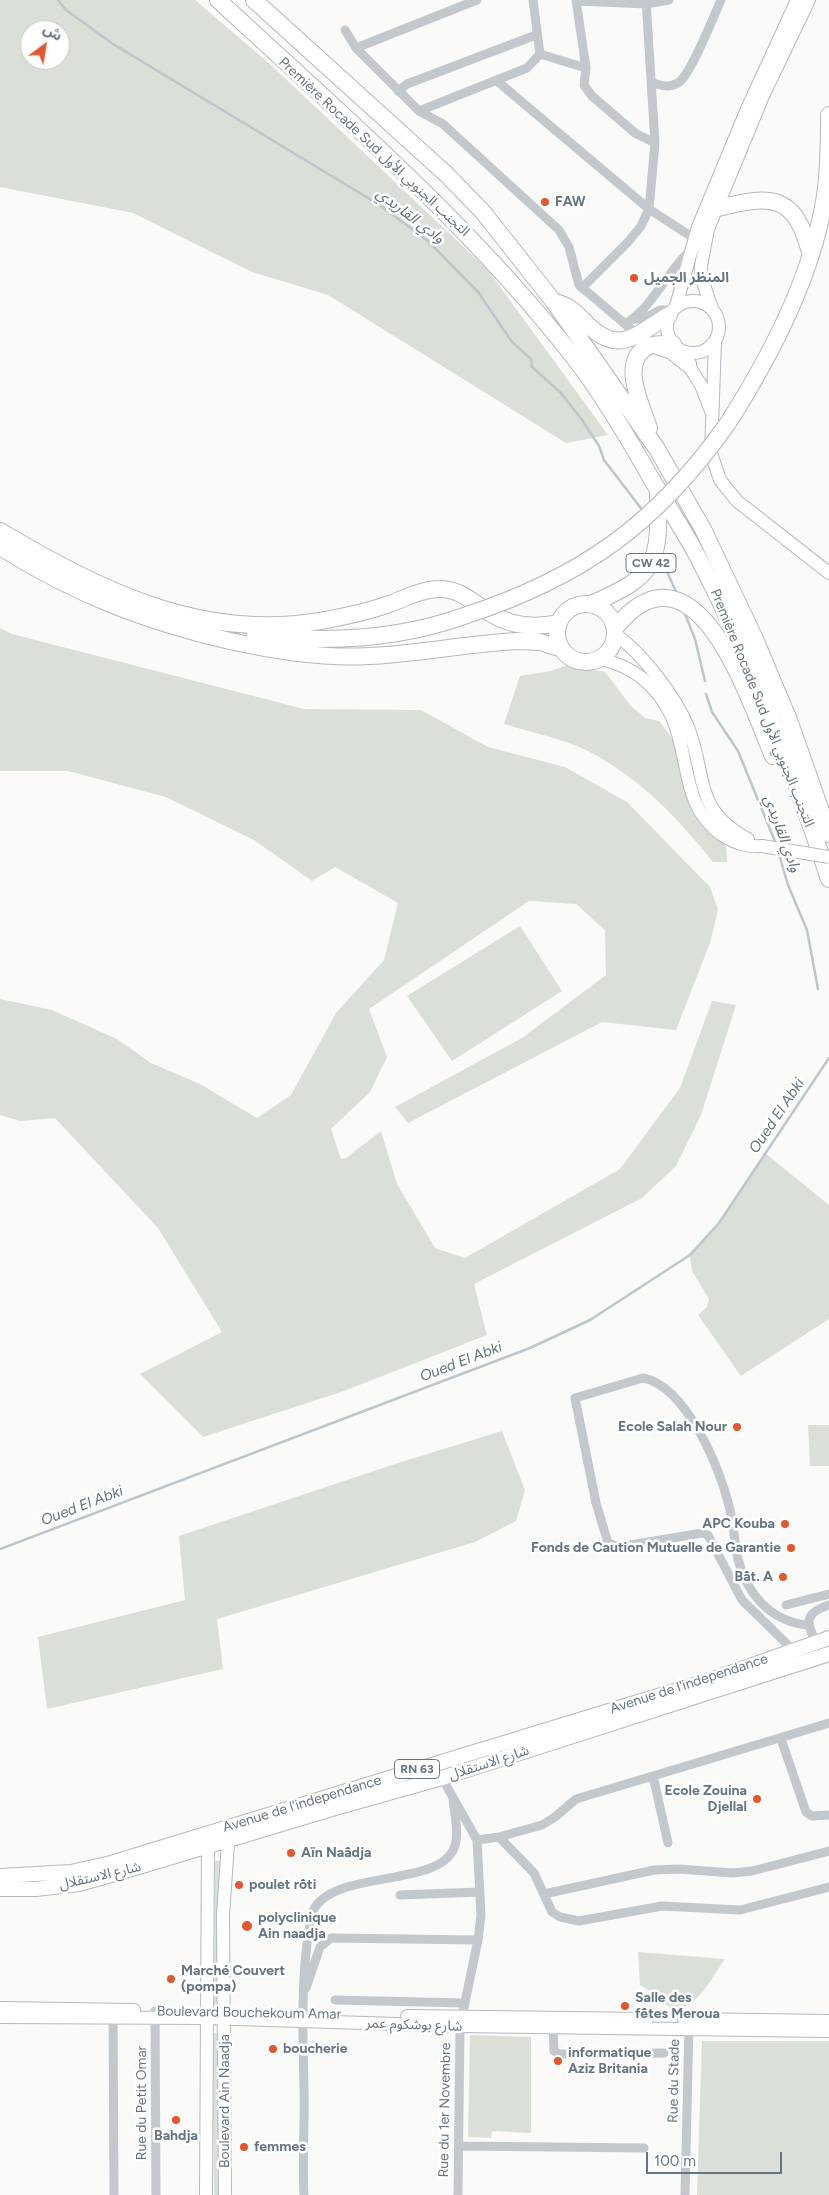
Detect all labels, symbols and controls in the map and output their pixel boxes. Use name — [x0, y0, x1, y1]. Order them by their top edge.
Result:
north arrow — [20, 20, 70, 70]
text: ش — [40, 20, 65, 45]
street label: Première Rocade Sud التجنب الجنوبي الأول — [275, 54, 473, 240]
water label: وادي القاريدي — [372, 185, 448, 247]
place label: FAW — [555, 194, 586, 210]
marker: FAW — [539, 196, 551, 208]
place label: المنظر الجميل — [644, 270, 729, 286]
marker: المنظر الجميل — [628, 272, 640, 284]
road number: CW 42 — [626, 554, 676, 572]
street label: Première Rocade Sud التجنب الجنوبي الأول — [706, 587, 818, 829]
water label: وادي القاريدي — [760, 793, 804, 875]
water label: Oued El Abki — [745, 1075, 809, 1157]
water label: Oued El Abki — [417, 1338, 505, 1386]
place label: Ecole Salah Nour — [618, 1419, 727, 1435]
marker: Ecole Salah Nour — [731, 1421, 743, 1433]
water label: Oued El Abki — [38, 1482, 126, 1530]
place label: APC Kouba — [702, 1516, 775, 1532]
marker: APC Kouba — [779, 1518, 791, 1530]
place label: Fonds de Caution Mutuelle de Garantie — [531, 1540, 781, 1556]
marker: Fonds de Caution Mutuelle de Garantie — [785, 1542, 797, 1554]
place label: Bât. A — [735, 1569, 773, 1585]
marker: Bât. A — [777, 1571, 789, 1583]
street label: Avenue de l'independance — [608, 1651, 770, 1717]
street label: شارع الاستقلال — [447, 1742, 531, 1784]
road number: RN 63 — [394, 1760, 440, 1778]
street label: Avenue de l'independance — [221, 1772, 383, 1836]
place label: Ecole Zouina Djellal — [664, 1783, 747, 1815]
marker: Ecole Zouina Djellal — [751, 1793, 763, 1805]
place label: Aïn Naâdja — [301, 1845, 371, 1861]
marker: Aïn Naâdja — [285, 1847, 297, 1859]
street label: شارع الاستقلال — [57, 1858, 143, 1894]
place label: poulet rôti — [249, 1877, 316, 1893]
marker: poulet rôti — [233, 1879, 245, 1891]
place label: polyclinique Ain naadja — [258, 1910, 336, 1942]
marker: polyclinique Ain naadja — [240, 1919, 254, 1933]
place label: Marché Couvert (pompa) — [181, 1963, 285, 1995]
marker: Marché Couvert (pompa) — [165, 1973, 177, 1985]
place label: Salle des fêtes Meroua — [635, 1990, 720, 2022]
marker: Salle des fêtes Meroua — [619, 2000, 631, 2012]
street label: Boulevard Bouchekoum Amar — [157, 2003, 341, 2023]
street label: شارع بوشكوم عمر — [365, 2015, 463, 2035]
street label: Boulevard Ain Naadja — [217, 2034, 233, 2168]
street label: Rue du Stade — [665, 2039, 683, 2123]
place label: boucherie — [283, 2041, 348, 2057]
street label: Rue du 1er Novembre — [435, 2042, 455, 2178]
marker: boucherie — [267, 2043, 279, 2055]
place label: informatique Aziz Britania — [568, 2045, 651, 2078]
street label: Rue du Petit Omar — [134, 2046, 150, 2160]
marker: informatique Aziz Britania — [552, 2055, 564, 2067]
marker: Bahdja — [170, 2114, 182, 2126]
place label: Bahdja — [154, 2128, 198, 2144]
place label: femmes — [254, 2139, 306, 2155]
marker: femmes — [238, 2141, 250, 2153]
scale bar — [649, 2142, 785, 2174]
text: 100 m — [654, 2152, 696, 2170]

